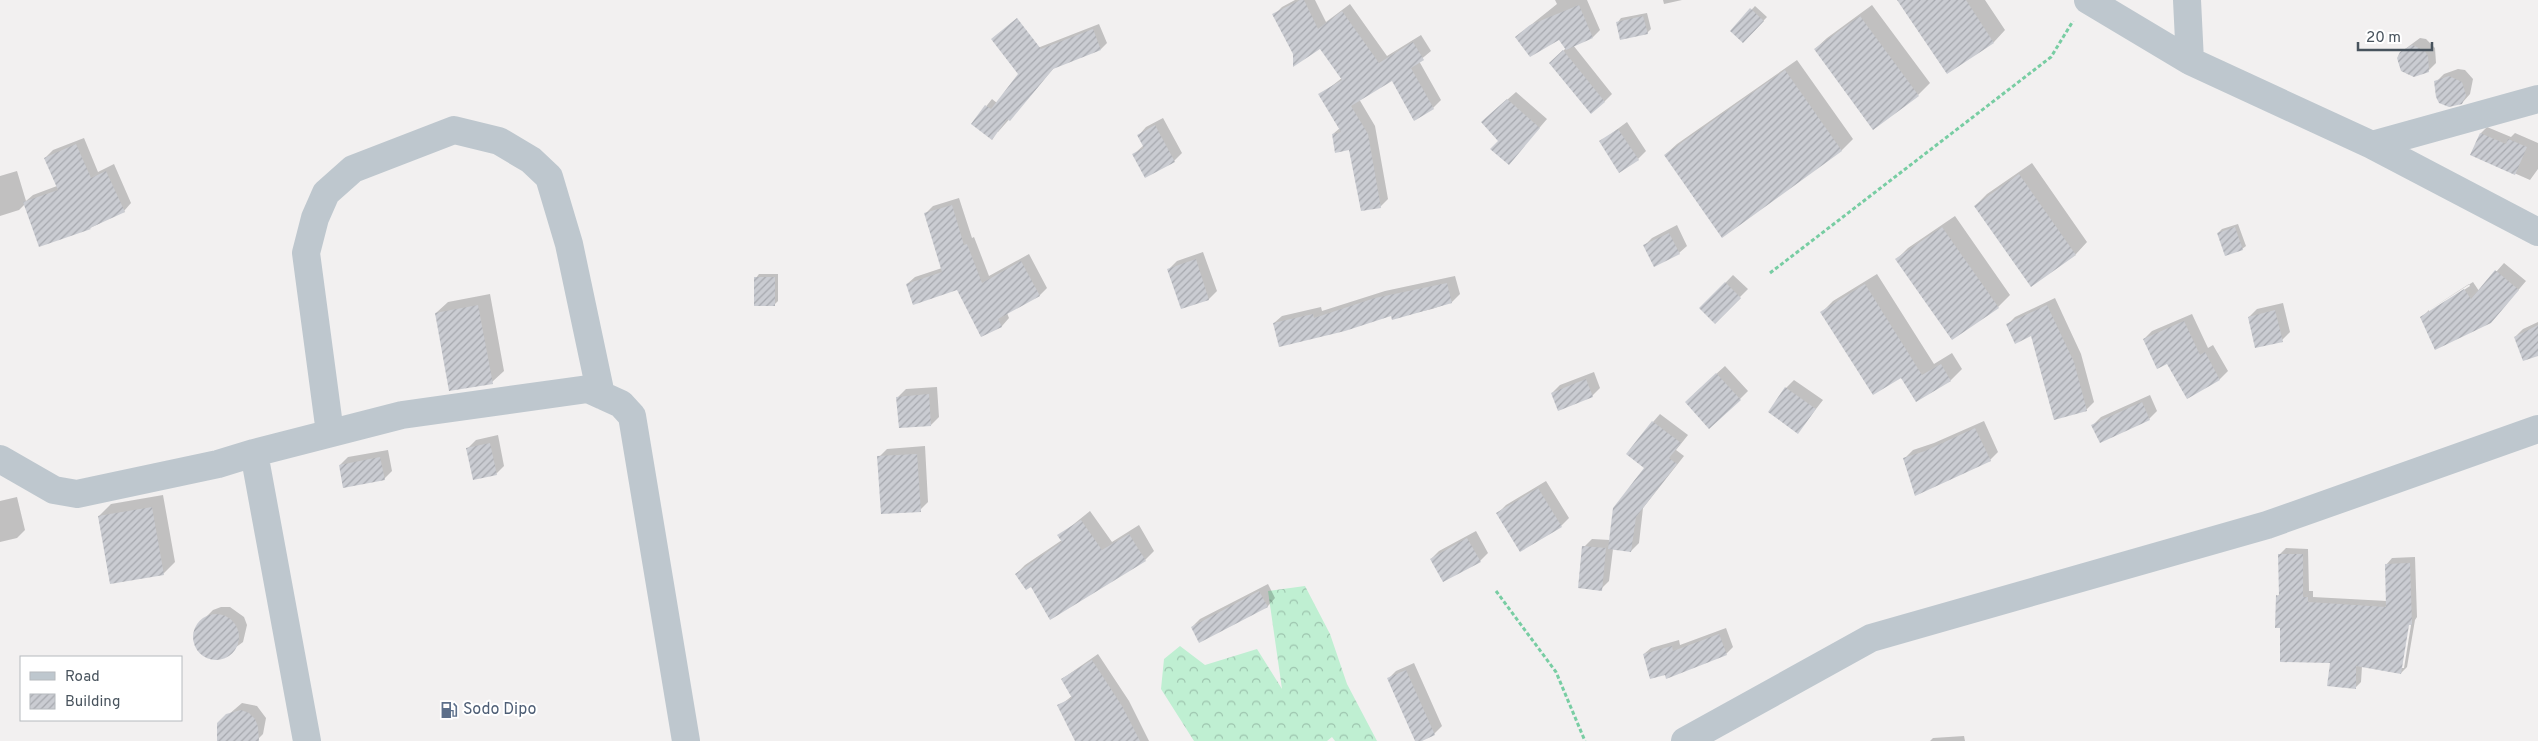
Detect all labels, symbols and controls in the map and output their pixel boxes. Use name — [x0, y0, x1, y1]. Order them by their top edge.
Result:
scale bar — [2358, 20, 2432, 52]
text: 20 m — [2366, 29, 2401, 48]
legend — [20, 656, 182, 721]
text: Road — [65, 668, 100, 687]
text: Building — [65, 693, 120, 712]
fuel station icon: Sodo Dipo — [439, 700, 459, 720]
place label: Sodo Dipo — [463, 700, 536, 720]

